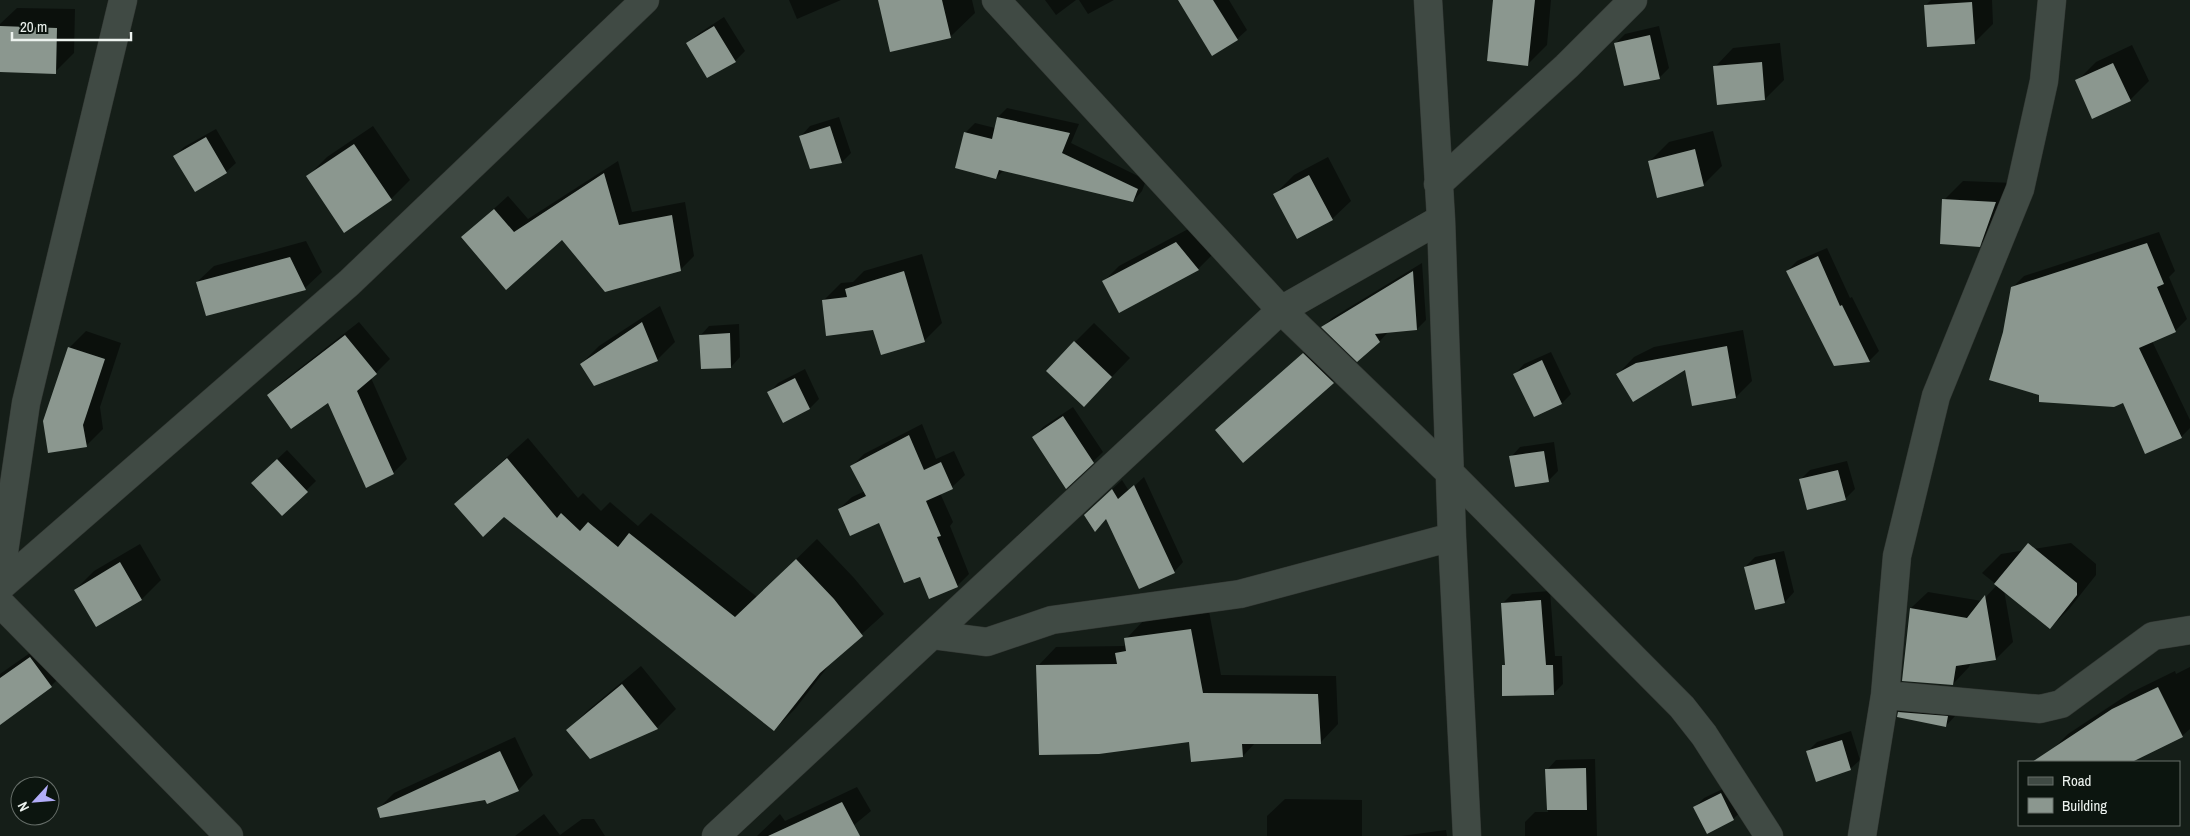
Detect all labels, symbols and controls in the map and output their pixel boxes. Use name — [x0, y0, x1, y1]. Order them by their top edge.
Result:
scale bar — [12, 10, 131, 42]
text: 20 m — [20, 16, 47, 37]
legend — [2018, 761, 2180, 826]
text: Road — [2062, 770, 2091, 791]
north arrow — [10, 776, 60, 826]
text: Building — [2062, 795, 2107, 816]
text: N — [13, 799, 33, 814]

